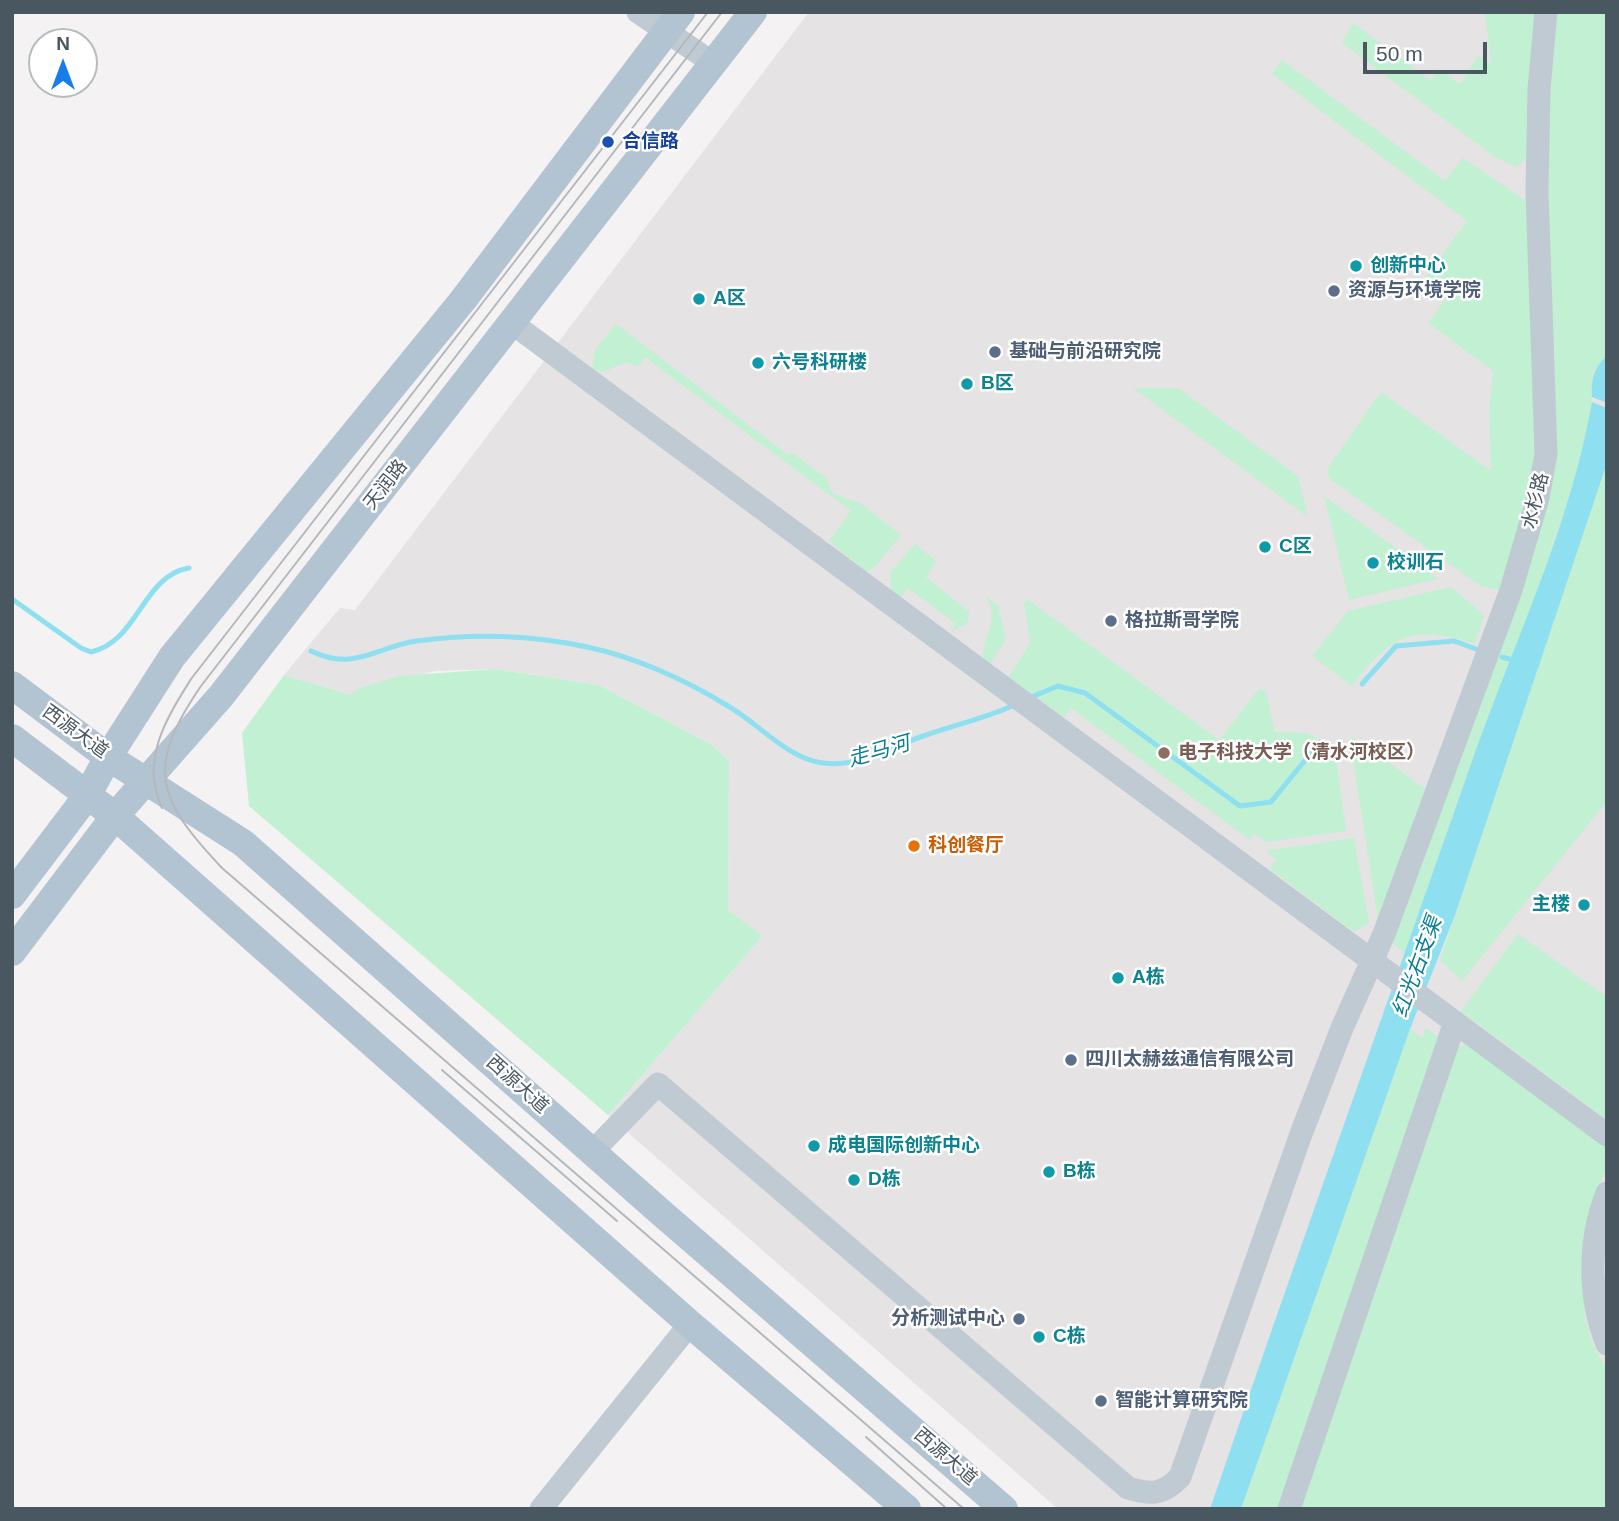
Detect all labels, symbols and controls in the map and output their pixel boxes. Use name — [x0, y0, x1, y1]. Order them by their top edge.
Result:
north arrow — [28, 28, 98, 98]
scale bar — [1367, 28, 1491, 72]
text: N — [56, 33, 70, 54]
text: 50 m — [1376, 42, 1423, 65]
place label: 合信路 — [622, 131, 679, 153]
marker: 合信路 — [600, 134, 616, 150]
place label: 创新中心 — [1370, 255, 1446, 277]
marker: 创新中心 — [1348, 258, 1364, 274]
place label: 资源与环境学院 — [1348, 280, 1481, 302]
marker: 资源与环境学院 — [1326, 283, 1342, 299]
place label: A区 — [713, 288, 746, 310]
marker: A区 — [691, 291, 707, 307]
place label: 基础与前沿研究院 — [1009, 341, 1161, 363]
marker: 基础与前沿研究院 — [987, 344, 1003, 360]
place label: 六号科研楼 — [772, 352, 867, 374]
marker: 六号科研楼 — [750, 355, 766, 371]
place label: B区 — [981, 373, 1014, 395]
marker: B区 — [959, 376, 975, 392]
street label: 天润路 — [359, 456, 413, 514]
street label: 水杉路 — [1518, 471, 1554, 531]
place label: C区 — [1279, 536, 1312, 558]
marker: C区 — [1257, 539, 1273, 555]
place label: 校训石 — [1387, 552, 1444, 574]
marker: 校训石 — [1365, 555, 1381, 571]
place label: 格拉斯哥学院 — [1125, 610, 1239, 632]
marker: 格拉斯哥学院 — [1103, 613, 1119, 629]
street label: 西源大道 — [38, 700, 112, 764]
water label: 走马河 — [845, 731, 913, 773]
place label: 电子科技大学（清水河校区） — [1178, 742, 1425, 764]
marker: 电子科技大学（清水河校区） — [1156, 745, 1172, 761]
place label: 科创餐厅 — [928, 835, 1004, 857]
marker: 科创餐厅 — [906, 838, 922, 854]
place label: 主楼 — [1532, 894, 1570, 916]
marker: 主楼 — [1576, 897, 1592, 913]
water label: 红光右支渠 — [1388, 913, 1448, 1021]
place label: A栋 — [1132, 967, 1165, 989]
marker: A栋 — [1110, 970, 1126, 986]
place label: 四川太赫兹通信有限公司 — [1085, 1049, 1294, 1071]
street label: 西源大道 — [481, 1051, 553, 1119]
marker: 四川太赫兹通信有限公司 — [1063, 1052, 1079, 1068]
place label: 成电国际创新中心 — [828, 1135, 980, 1157]
marker: 成电国际创新中心 — [806, 1138, 822, 1154]
place label: B栋 — [1063, 1161, 1096, 1183]
marker: B栋 — [1041, 1164, 1057, 1180]
place label: D栋 — [868, 1169, 901, 1191]
marker: D栋 — [846, 1172, 862, 1188]
place label: 分析测试中心 — [891, 1308, 1005, 1330]
marker: 分析测试中心 — [1011, 1311, 1027, 1327]
place label: C栋 — [1053, 1326, 1086, 1348]
marker: C栋 — [1031, 1329, 1047, 1345]
place label: 智能计算研究院 — [1115, 1390, 1248, 1412]
marker: 智能计算研究院 — [1093, 1393, 1109, 1409]
street label: 西源大道 — [909, 1423, 981, 1491]

